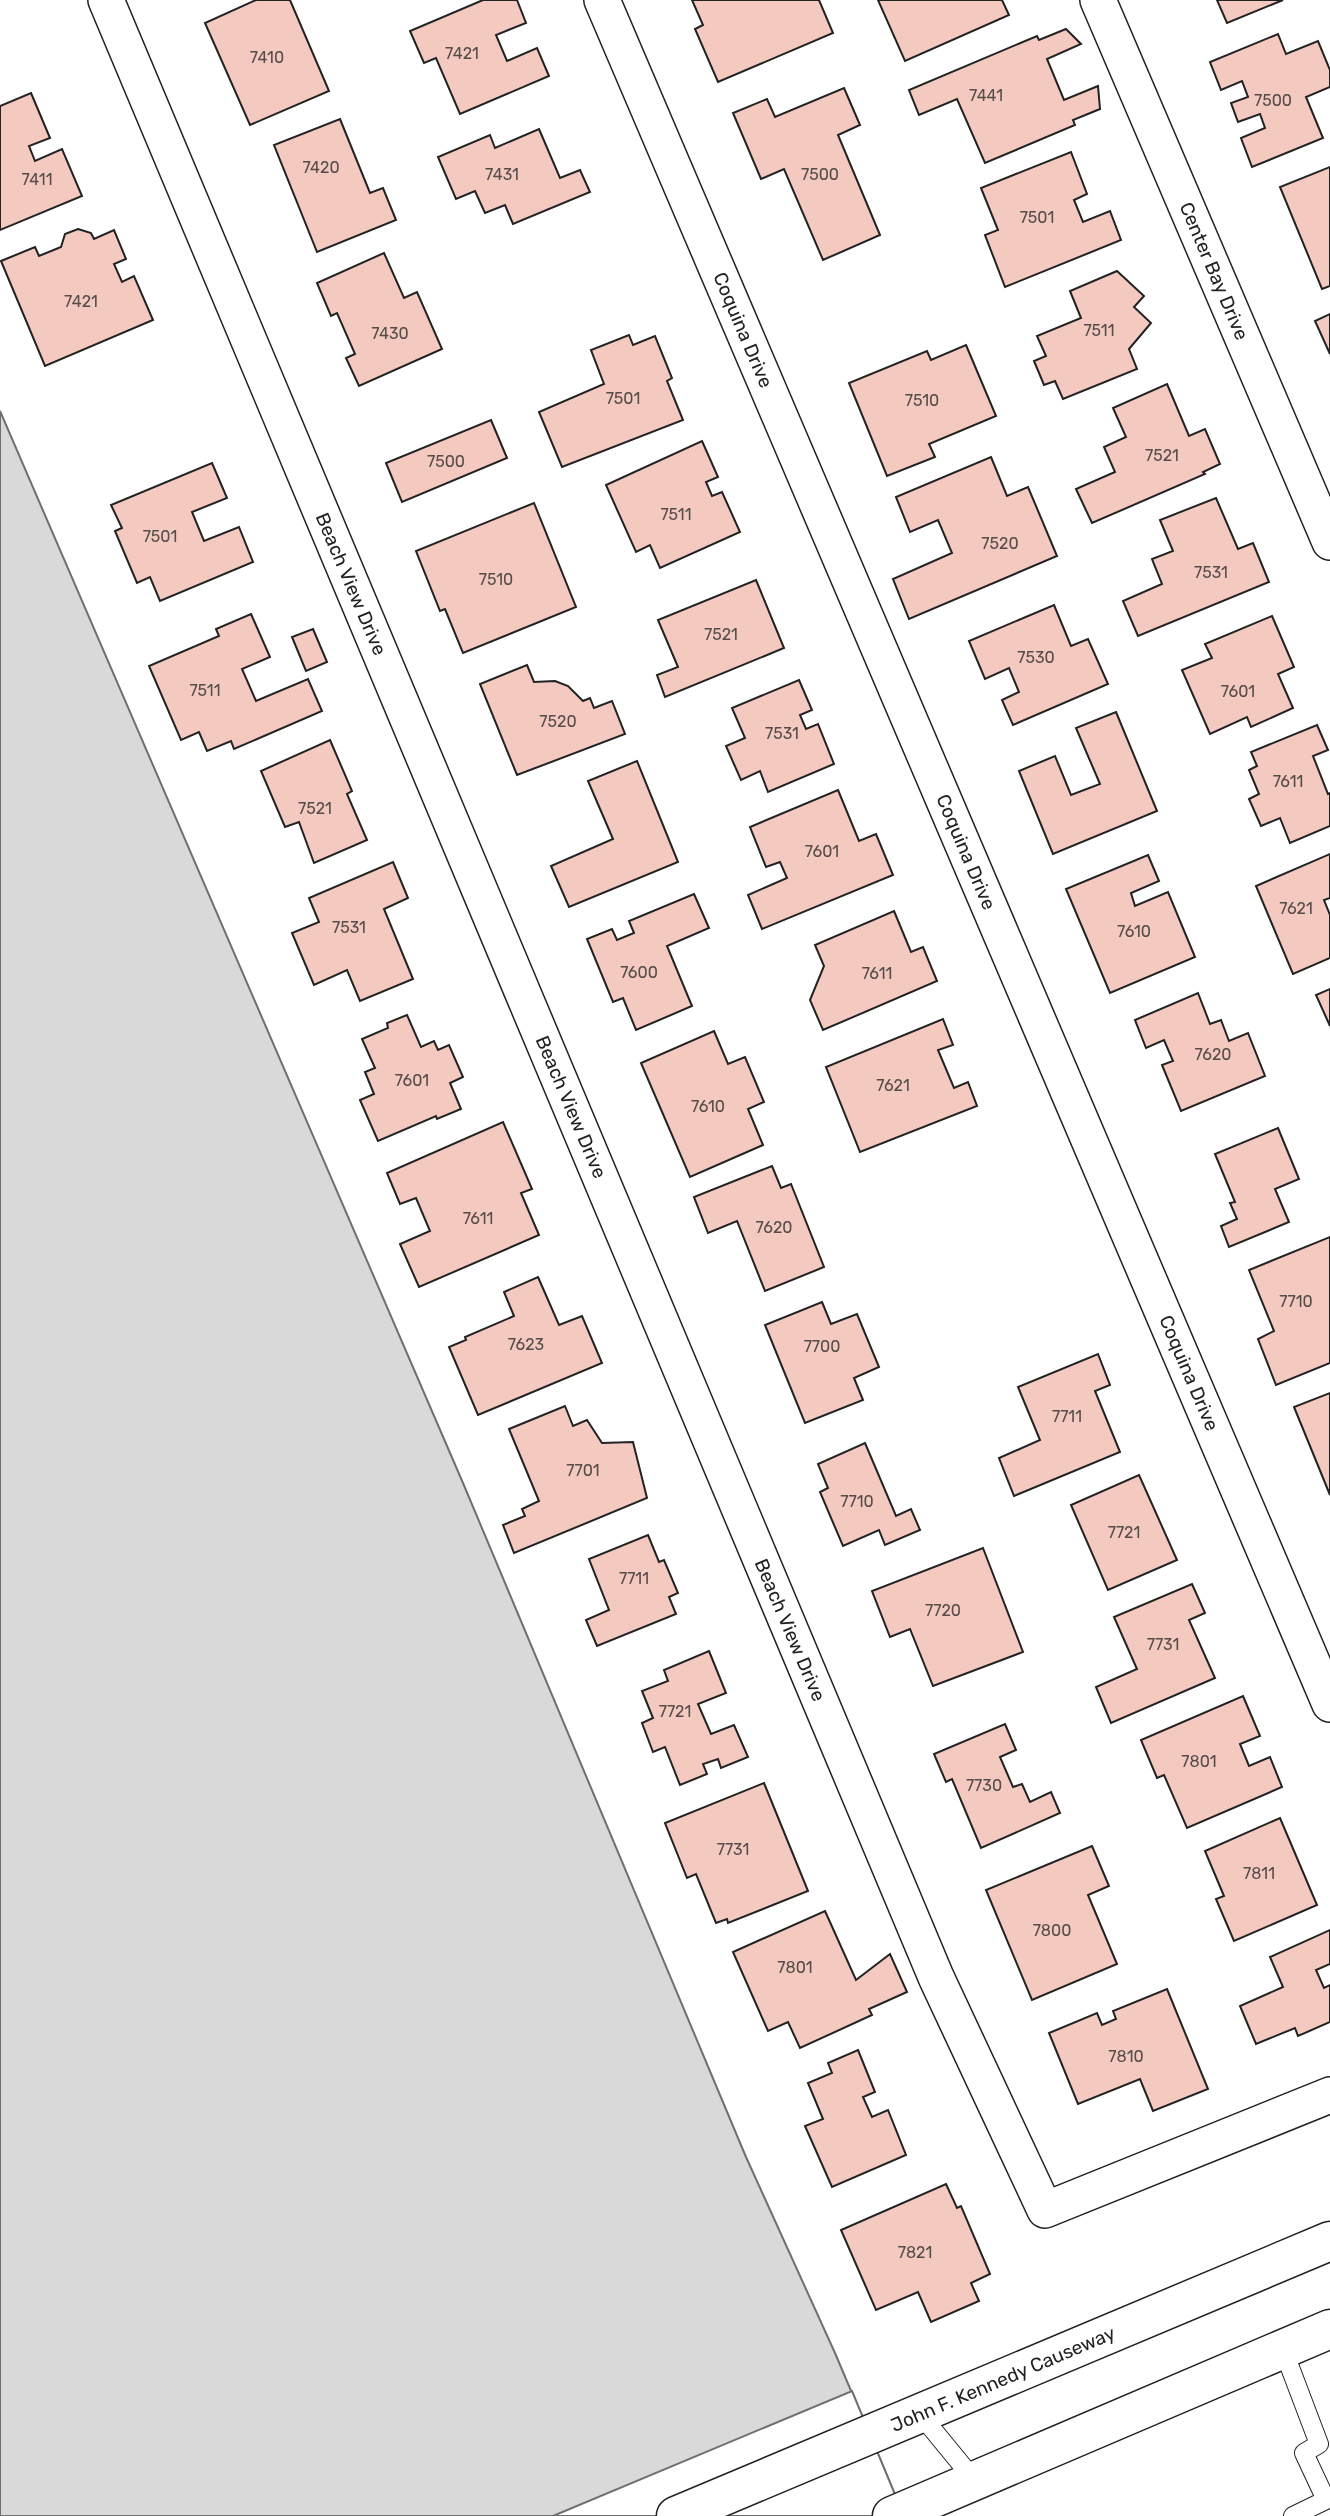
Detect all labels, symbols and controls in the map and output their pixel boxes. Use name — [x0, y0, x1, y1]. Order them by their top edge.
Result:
house number: 7421 — [445, 44, 479, 63]
house number: 7410 — [250, 48, 284, 67]
house number: 7441 — [969, 86, 1003, 105]
house number: 7500 — [1254, 91, 1292, 110]
house number: 7420 — [302, 158, 340, 177]
house number: 7431 — [485, 165, 519, 184]
house number: 7500 — [801, 165, 839, 184]
house number: 7411 — [22, 170, 52, 189]
street label: Center Bay Drive — [1175, 199, 1253, 343]
house number: 7501 — [1020, 208, 1054, 227]
street label: Coquina Drive — [708, 269, 778, 391]
house number: 7421 — [64, 292, 98, 311]
house number: 7511 — [1083, 321, 1115, 340]
house number: 7430 — [371, 324, 409, 343]
house number: 7501 — [606, 389, 640, 408]
house number: 7510 — [905, 391, 939, 410]
house number: 7521 — [1145, 446, 1179, 465]
house number: 7500 — [427, 452, 465, 471]
house number: 7511 — [660, 505, 692, 524]
street label: Beach View Drive — [311, 509, 391, 659]
house number: 7501 — [143, 527, 177, 546]
house number: 7520 — [981, 534, 1019, 553]
house number: 7531 — [1194, 563, 1228, 582]
house number: 7510 — [479, 570, 513, 589]
house number: 7521 — [704, 625, 738, 644]
house number: 7530 — [1017, 648, 1055, 667]
house number: 7511 — [189, 681, 221, 700]
house number: 7601 — [1221, 682, 1255, 701]
house number: 7520 — [539, 712, 577, 731]
house number: 7531 — [765, 724, 799, 743]
house number: 7611 — [1273, 772, 1303, 791]
street label: Coquina Drive — [931, 791, 1001, 913]
house number: 7521 — [298, 799, 332, 818]
house number: 7601 — [805, 842, 839, 861]
house number: 7621 — [1279, 899, 1313, 918]
house number: 7531 — [332, 918, 366, 937]
house number: 7610 — [1117, 922, 1151, 941]
house number: 7600 — [620, 963, 658, 982]
house number: 7611 — [862, 964, 892, 983]
street label: Beach View Drive — [531, 1032, 611, 1182]
house number: 7620 — [1195, 1045, 1231, 1064]
house number: 7601 — [395, 1071, 429, 1090]
house number: 7621 — [876, 1076, 910, 1095]
house number: 7610 — [691, 1097, 725, 1116]
house number: 7611 — [463, 1209, 493, 1228]
house number: 7620 — [756, 1218, 792, 1237]
house number: 7710 — [1279, 1292, 1313, 1311]
street label: Coquina Drive — [1154, 1312, 1224, 1434]
house number: 7623 — [508, 1335, 544, 1354]
house number: 7700 — [804, 1337, 840, 1356]
house number: 7711 — [1052, 1407, 1082, 1426]
house number: 7701 — [566, 1461, 600, 1480]
house number: 7710 — [840, 1492, 874, 1511]
house number: 7721 — [1108, 1523, 1140, 1542]
street label: Beach View Drive — [750, 1555, 830, 1705]
house number: 7711 — [619, 1569, 649, 1588]
house number: 7720 — [925, 1601, 961, 1620]
house number: 7731 — [1147, 1635, 1179, 1654]
house number: 7721 — [659, 1702, 691, 1721]
house number: 7801 — [1181, 1752, 1217, 1771]
house number: 7730 — [966, 1776, 1002, 1795]
house number: 7731 — [717, 1840, 749, 1859]
house number: 7811 — [1243, 1864, 1275, 1883]
house number: 7800 — [1033, 1921, 1071, 1940]
house number: 7801 — [777, 1958, 813, 1977]
house number: 7810 — [1108, 2047, 1144, 2066]
house number: 7821 — [898, 2243, 932, 2262]
street label: John F. Kennedy Causeway — [887, 2321, 1119, 2437]

